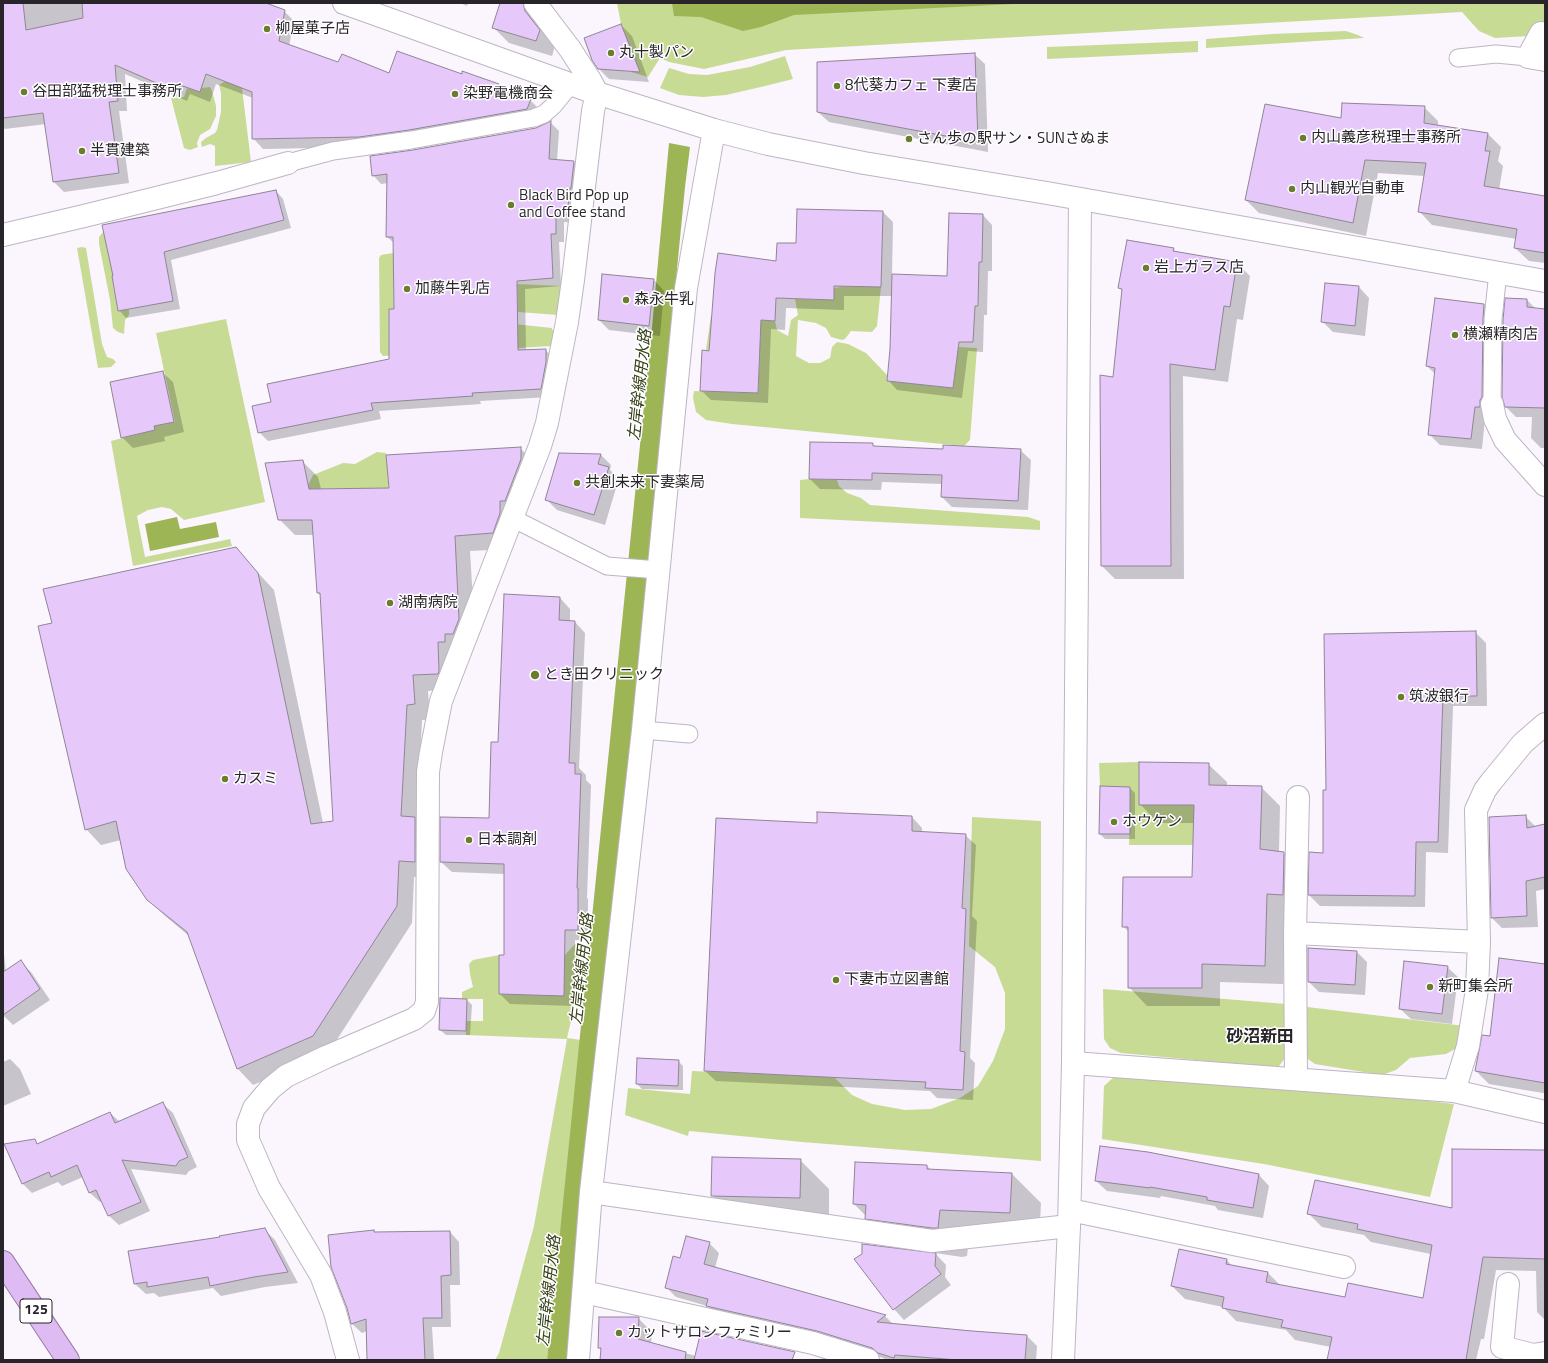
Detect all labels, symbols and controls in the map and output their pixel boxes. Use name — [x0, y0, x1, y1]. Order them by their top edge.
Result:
place label: 柳屋菓子店 — [275, 20, 350, 38]
marker: 柳屋菓子店 — [262, 24, 272, 34]
place label: 丸十製パン — [619, 44, 694, 62]
marker: 丸十製パン — [606, 48, 616, 58]
place label: 8代葵カフェ 下妻店 — [845, 77, 977, 95]
marker: 8代葵カフェ 下妻店 — [832, 81, 842, 91]
place label: 谷田部猛税理士事務所 — [32, 83, 182, 101]
place label: 染野電機商会 — [463, 85, 553, 103]
marker: 谷田部猛税理士事務所 — [19, 87, 29, 97]
marker: 染野電機商会 — [450, 89, 460, 99]
place label: 内山義彦税理士事務所 — [1311, 129, 1461, 147]
place label: さん歩の駅サン・SUNさぬま — [917, 130, 1110, 148]
marker: 内山義彦税理士事務所 — [1298, 133, 1308, 143]
marker: さん歩の駅サン・SUNさぬま — [904, 134, 914, 144]
place label: 半貫建築 — [90, 142, 150, 160]
marker: 半貫建築 — [77, 146, 87, 156]
place label: 内山観光自動車 — [1300, 180, 1405, 198]
marker: 内山観光自動車 — [1287, 184, 1297, 194]
place label: Black Bird Pop up and Coffee stand — [519, 187, 629, 222]
marker: Black Bird Pop up and Coffee stand — [506, 200, 516, 210]
place label: 岩上ガラス店 — [1154, 259, 1244, 277]
marker: 岩上ガラス店 — [1141, 263, 1151, 273]
place label: 加藤牛乳店 — [415, 280, 490, 298]
marker: 加藤牛乳店 — [402, 284, 412, 294]
place label: 森永牛乳 — [634, 291, 694, 309]
marker: 森永牛乳 — [621, 295, 631, 305]
place label: 横瀬精肉店 — [1463, 326, 1538, 344]
water label: 左岸幹線用水路 — [626, 328, 656, 442]
marker: 横瀬精肉店 — [1450, 330, 1460, 340]
place label: 共創未来下妻薬局 — [585, 474, 705, 492]
marker: 共創未来下妻薬局 — [572, 478, 582, 488]
place label: 湖南病院 — [398, 594, 458, 612]
marker: 湖南病院 — [385, 598, 395, 608]
place label: とき田クリニック — [544, 666, 664, 684]
marker: とき田クリニック — [529, 669, 541, 681]
place label: 筑波銀行 — [1409, 688, 1469, 706]
marker: 筑波銀行 — [1396, 692, 1406, 702]
place label: カスミ — [233, 770, 278, 788]
marker: カスミ — [220, 774, 230, 784]
place label: ホウケン — [1122, 813, 1182, 831]
marker: ホウケン — [1109, 817, 1119, 827]
place label: 日本調剤 — [477, 831, 537, 849]
marker: 日本調剤 — [464, 835, 474, 845]
water label: 左岸幹線用水路 — [568, 912, 598, 1026]
place label: 下妻市立図書館 — [844, 971, 949, 989]
marker: 下妻市立図書館 — [831, 975, 841, 985]
place label: 新町集会所 — [1438, 978, 1513, 996]
marker: 新町集会所 — [1425, 982, 1435, 992]
district label: 砂沼新田 — [1226, 1028, 1294, 1048]
water label: 左岸幹線用水路 — [535, 1234, 565, 1348]
road number: 125 — [20, 1299, 52, 1323]
place label: カットサロンファミリー — [627, 1324, 792, 1342]
marker: カットサロンファミリー — [614, 1328, 624, 1338]

